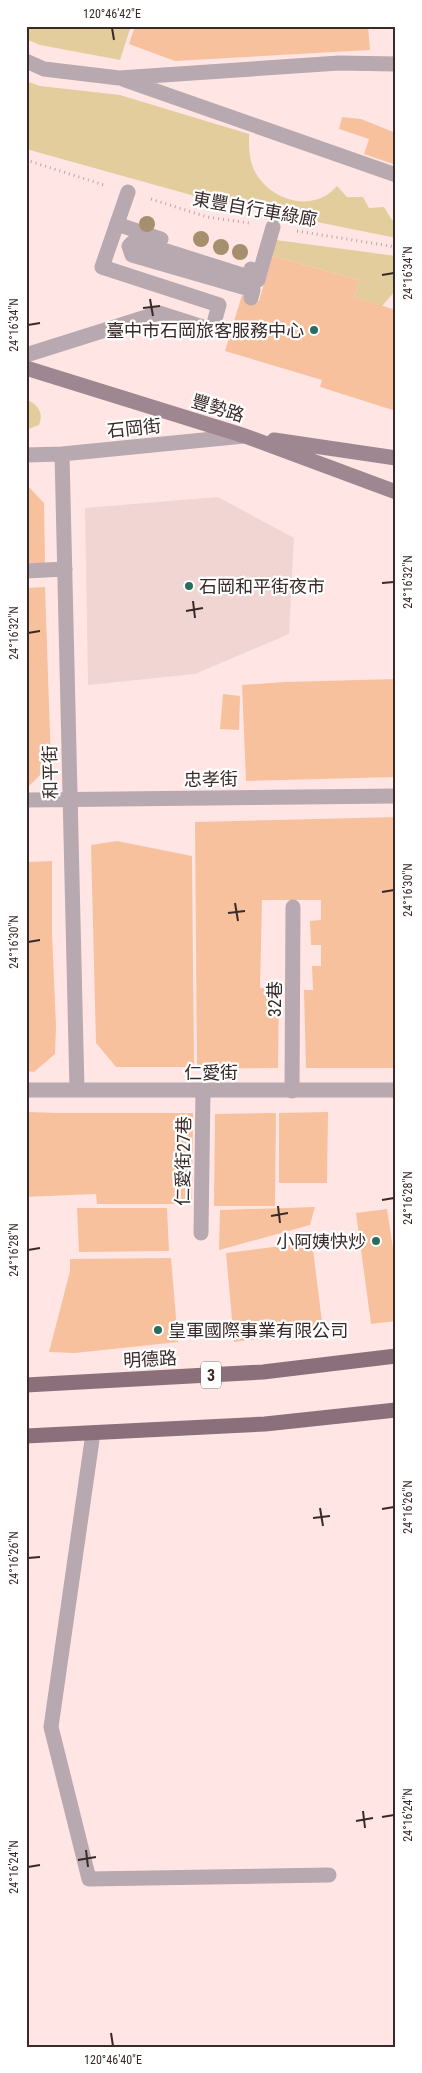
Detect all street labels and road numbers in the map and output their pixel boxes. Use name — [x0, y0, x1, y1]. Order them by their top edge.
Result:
street label: 東豐自行車綠廊 — [191, 188, 319, 230]
street label: 豐勢路 — [189, 390, 247, 426]
street label: 石岡街 — [106, 415, 162, 441]
street label: 和平街 — [39, 745, 61, 799]
street label: 忠孝街 — [184, 768, 238, 790]
street label: 32巷 — [264, 981, 285, 1017]
street label: 仁愛街 — [184, 1062, 238, 1083]
street label: 仁愛街27巷 — [172, 1116, 194, 1206]
street label: 明德路 — [122, 1347, 178, 1371]
road number: 3 — [201, 1362, 221, 1388]

